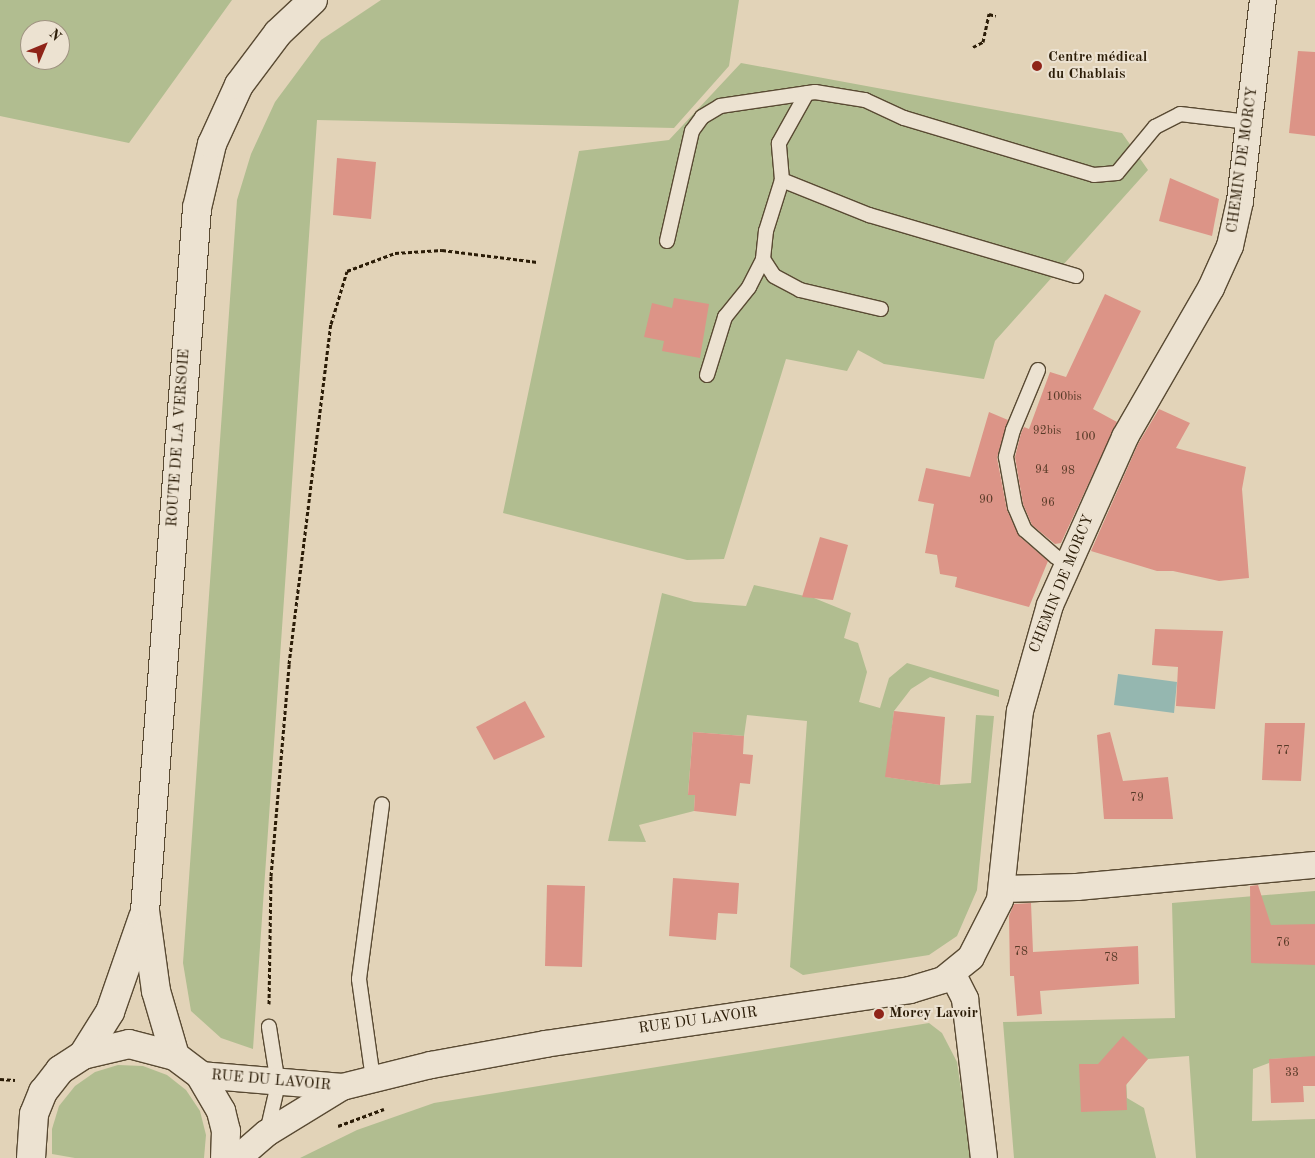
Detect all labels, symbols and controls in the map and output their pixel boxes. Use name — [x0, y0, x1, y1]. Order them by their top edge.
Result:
north arrow — [20, 20, 70, 70]
text: N — [46, 26, 64, 44]
place label: Centre médical du Chablais — [1048, 48, 1147, 83]
marker: Centre médical du Chablais — [1030, 59, 1044, 73]
street label: CHEMIN DE MORCY — [1224, 86, 1262, 234]
street label: ROUTE DE LA VERSOIE — [164, 348, 194, 528]
house number: 100bis — [1046, 391, 1082, 405]
house number: 92bis — [1033, 425, 1061, 439]
house number: 100 — [1075, 431, 1095, 445]
house number: 94 — [1035, 464, 1049, 478]
house number: 98 — [1061, 465, 1075, 479]
house number: 90 — [979, 494, 993, 508]
house number: 96 — [1041, 497, 1055, 511]
street label: CHEMIN DE MORCY — [1026, 512, 1098, 656]
house number: 77 — [1276, 745, 1290, 759]
house number: 79 — [1130, 792, 1144, 806]
house number: 76 — [1276, 937, 1290, 951]
house number: 78 — [1014, 946, 1028, 960]
house number: 78 — [1104, 952, 1118, 966]
street label: RUE DU LAVOIR — [637, 1004, 759, 1038]
place label: Morcy Lavoir — [889, 1005, 978, 1023]
marker: Morcy Lavoir — [873, 1008, 885, 1020]
street label: RUE DU LAVOIR — [210, 1067, 332, 1095]
house number: 33 — [1285, 1067, 1299, 1081]

